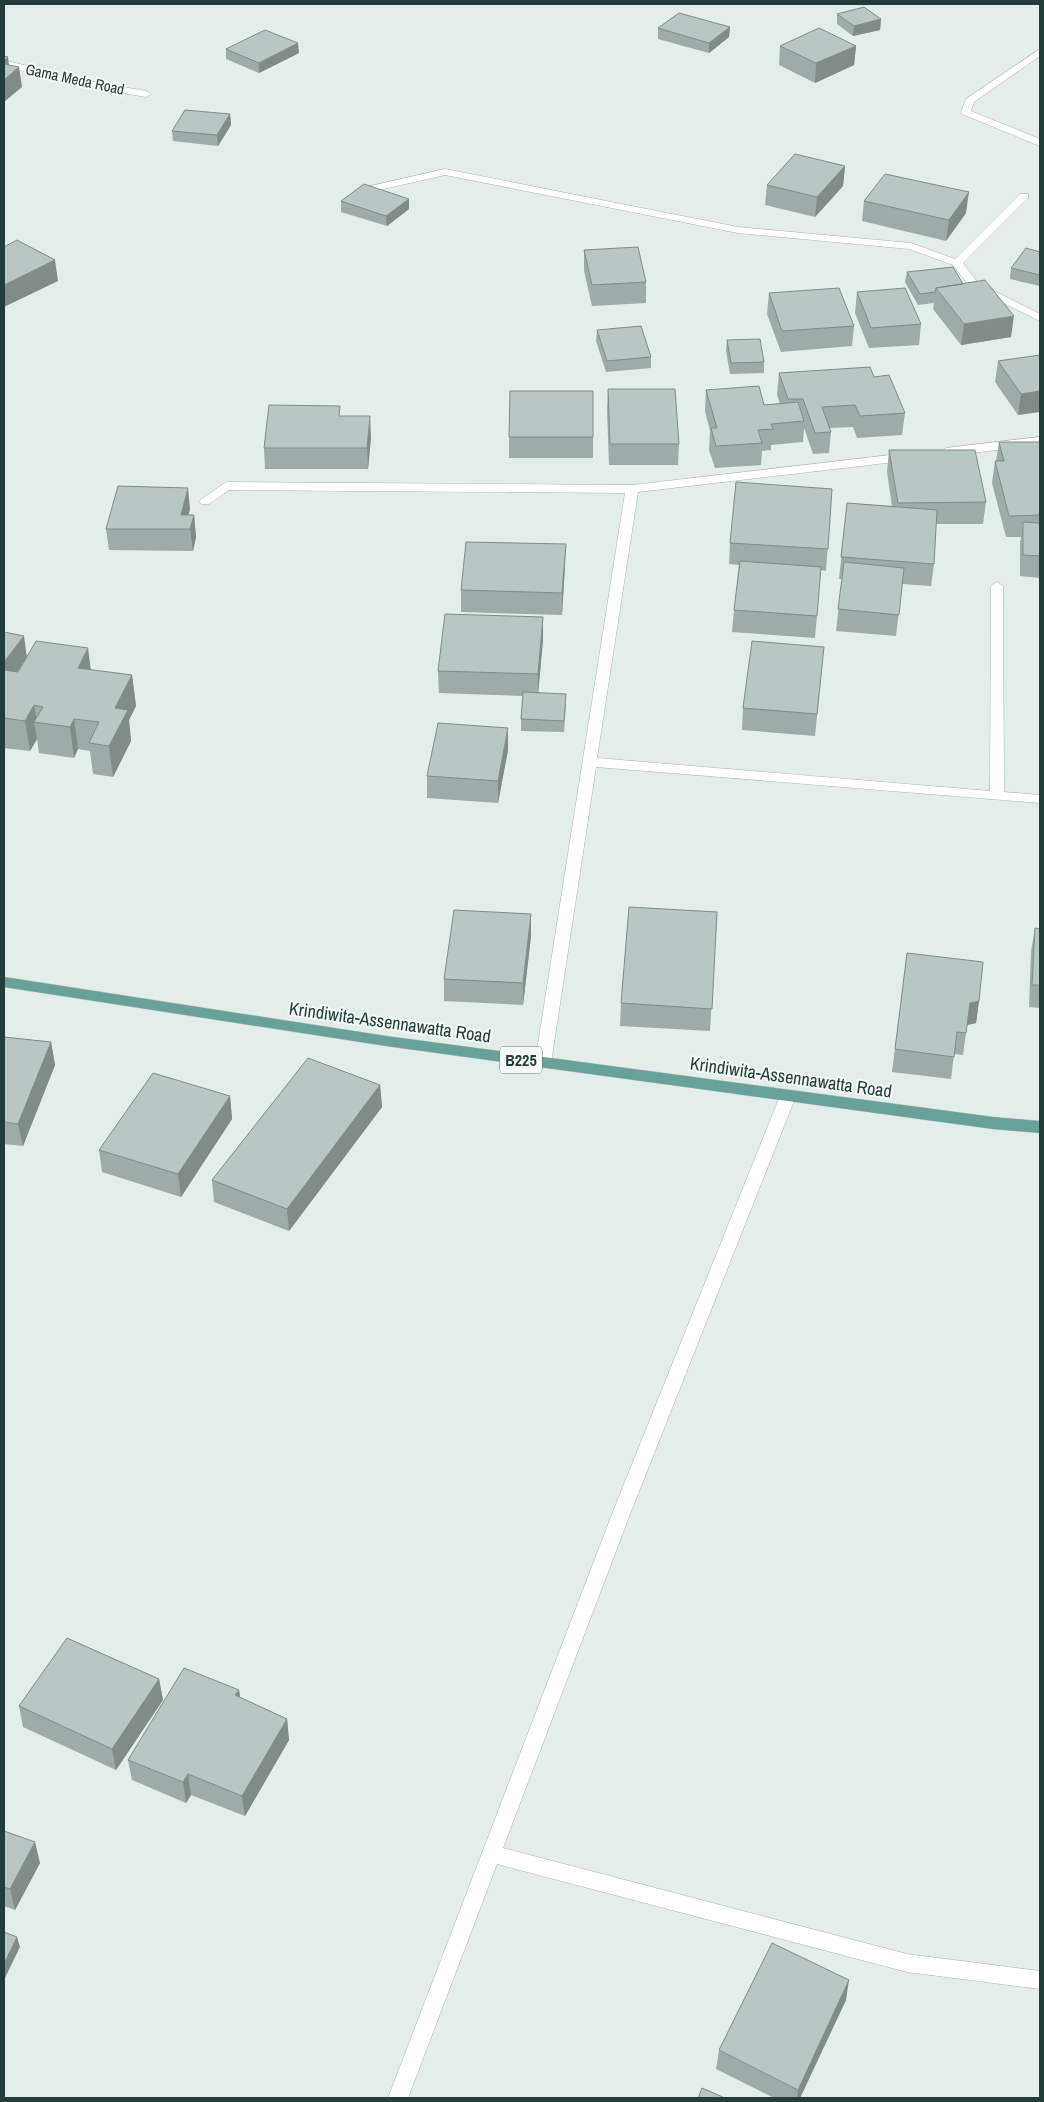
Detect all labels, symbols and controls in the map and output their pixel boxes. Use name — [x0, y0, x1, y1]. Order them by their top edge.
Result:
street label: Gama Meda Road — [24, 58, 126, 100]
street label: Krindiwita-Assennawatta Road — [288, 995, 492, 1049]
road number: B225 — [500, 1046, 542, 1074]
street label: Krindiwita-Assennawatta Road — [689, 1050, 893, 1104]

